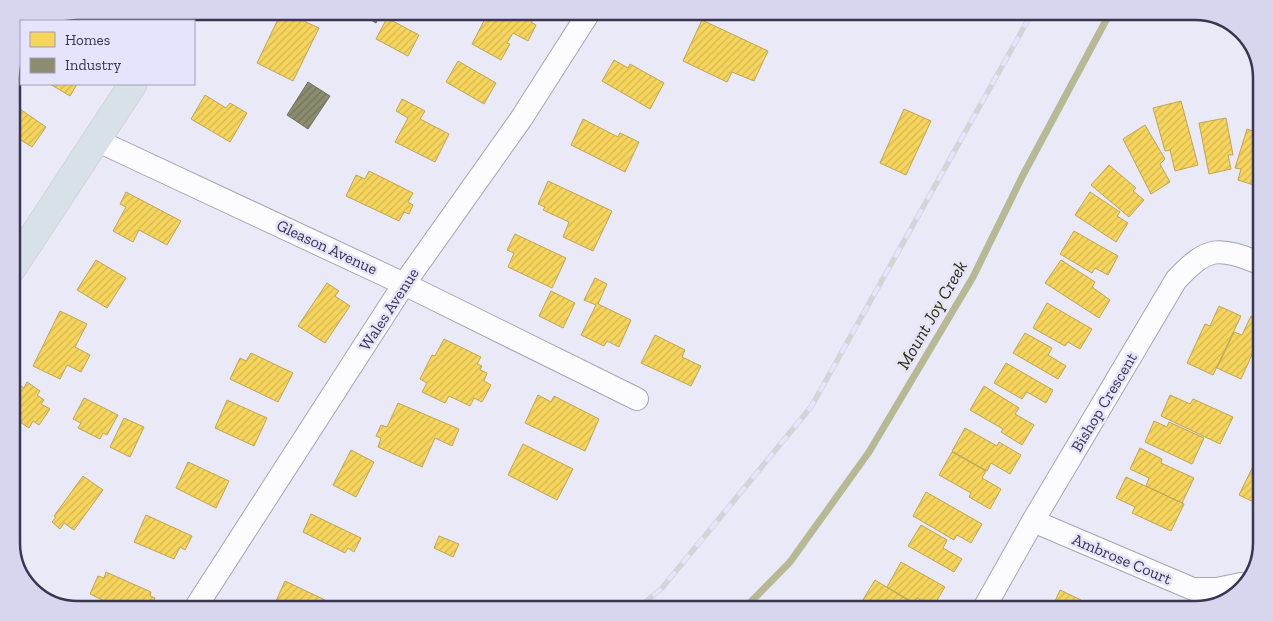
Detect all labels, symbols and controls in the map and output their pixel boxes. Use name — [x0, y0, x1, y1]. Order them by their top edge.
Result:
legend — [20, 20, 195, 85]
text: Homes — [65, 31, 110, 49]
text: Industry — [65, 56, 122, 74]
street label: Gleason Avenue — [274, 215, 380, 279]
water label: Mount Joy Creek — [892, 257, 972, 373]
street label: Wales Avenue — [355, 264, 423, 354]
street label: Bishop Crescent — [1067, 349, 1141, 455]
street label: Ambrose Court — [1070, 530, 1175, 588]

